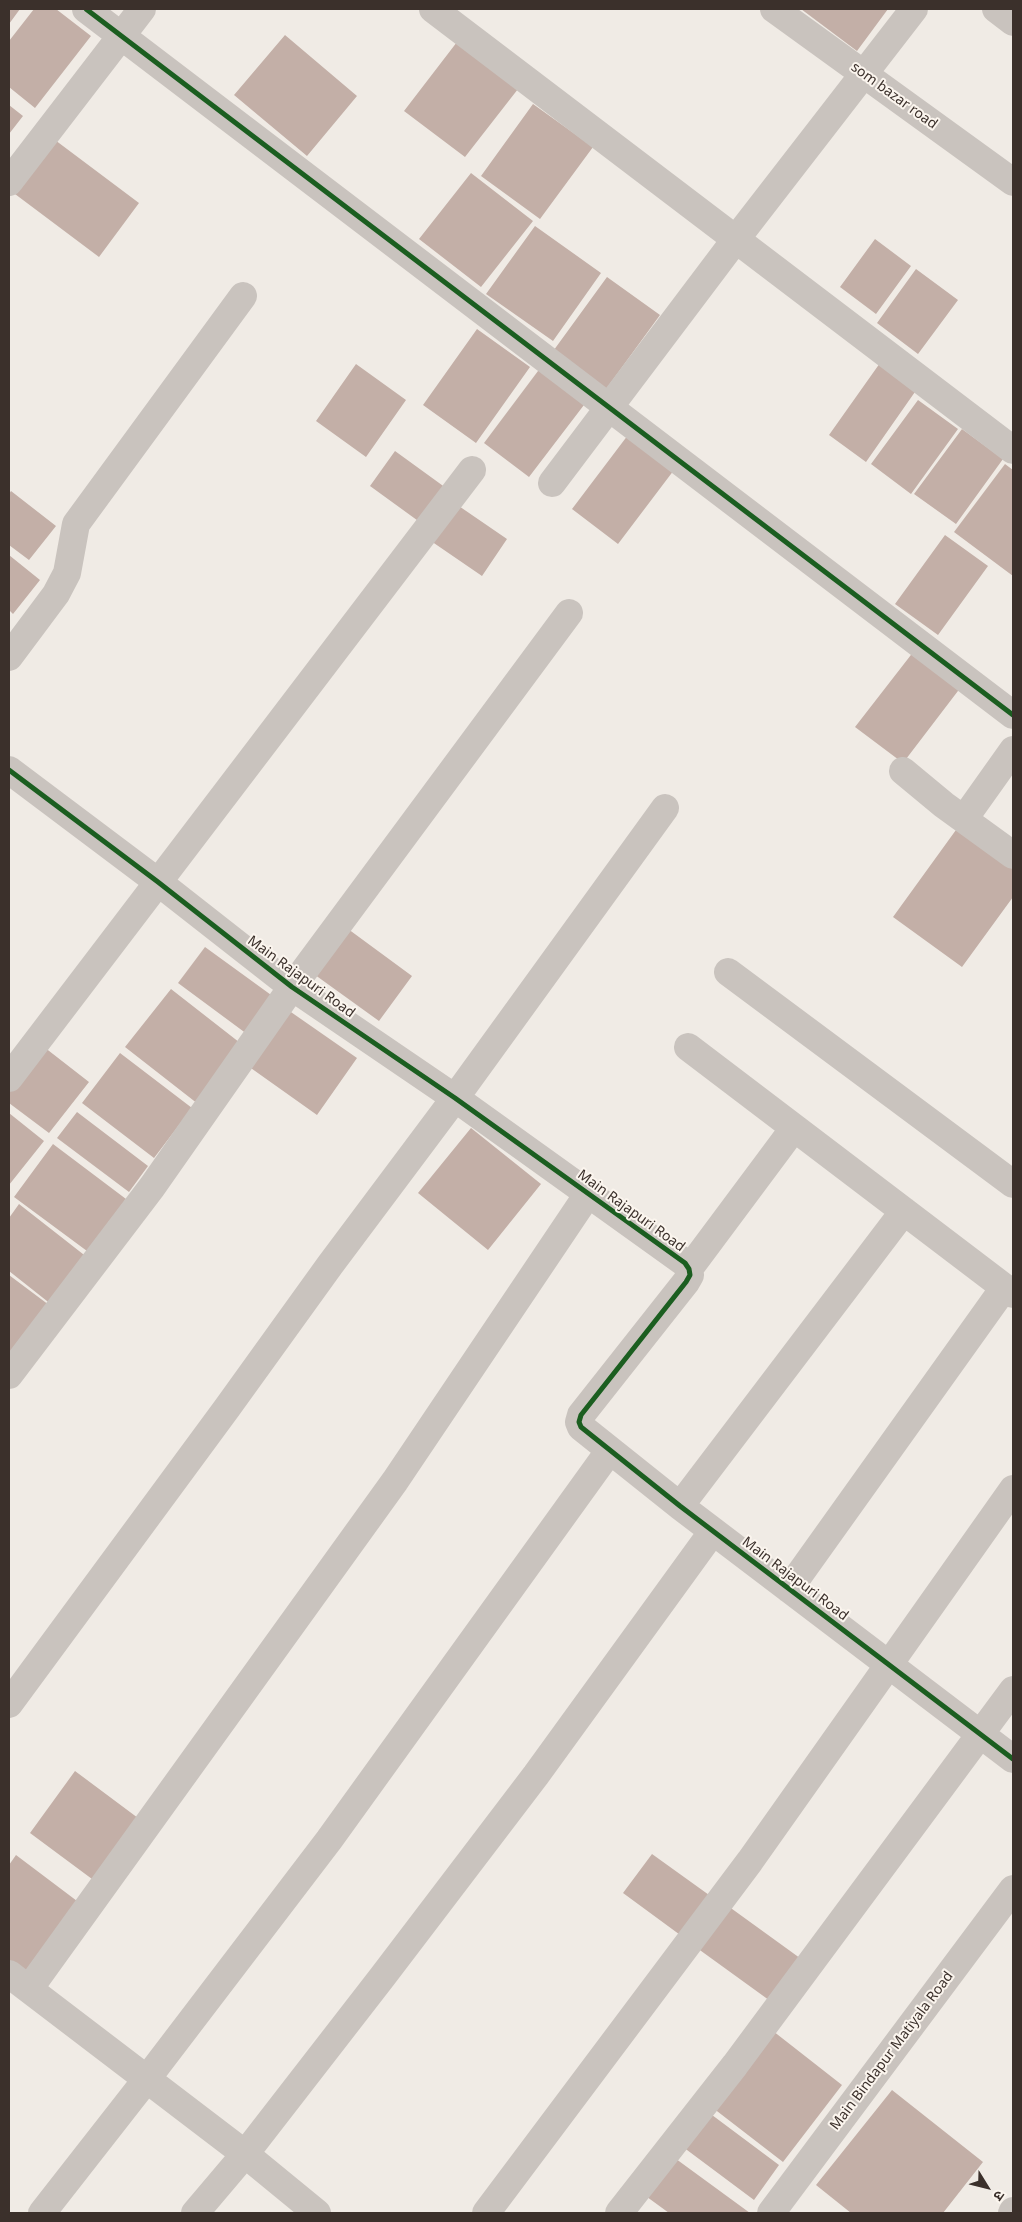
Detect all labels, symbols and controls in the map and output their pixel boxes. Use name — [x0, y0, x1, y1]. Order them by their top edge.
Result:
street label: som bazar road — [848, 59, 940, 133]
street label: Main Rajapuri Road — [244, 932, 358, 1022]
street label: Main Rajapuri Road — [574, 1166, 688, 1256]
street label: Main Rajapuri Road — [739, 1534, 851, 1624]
street label: Main Bindapur Matiyala Road — [827, 1969, 957, 2133]
north arrow — [962, 2162, 1012, 2212]
text: उ — [989, 2187, 1010, 2205]

